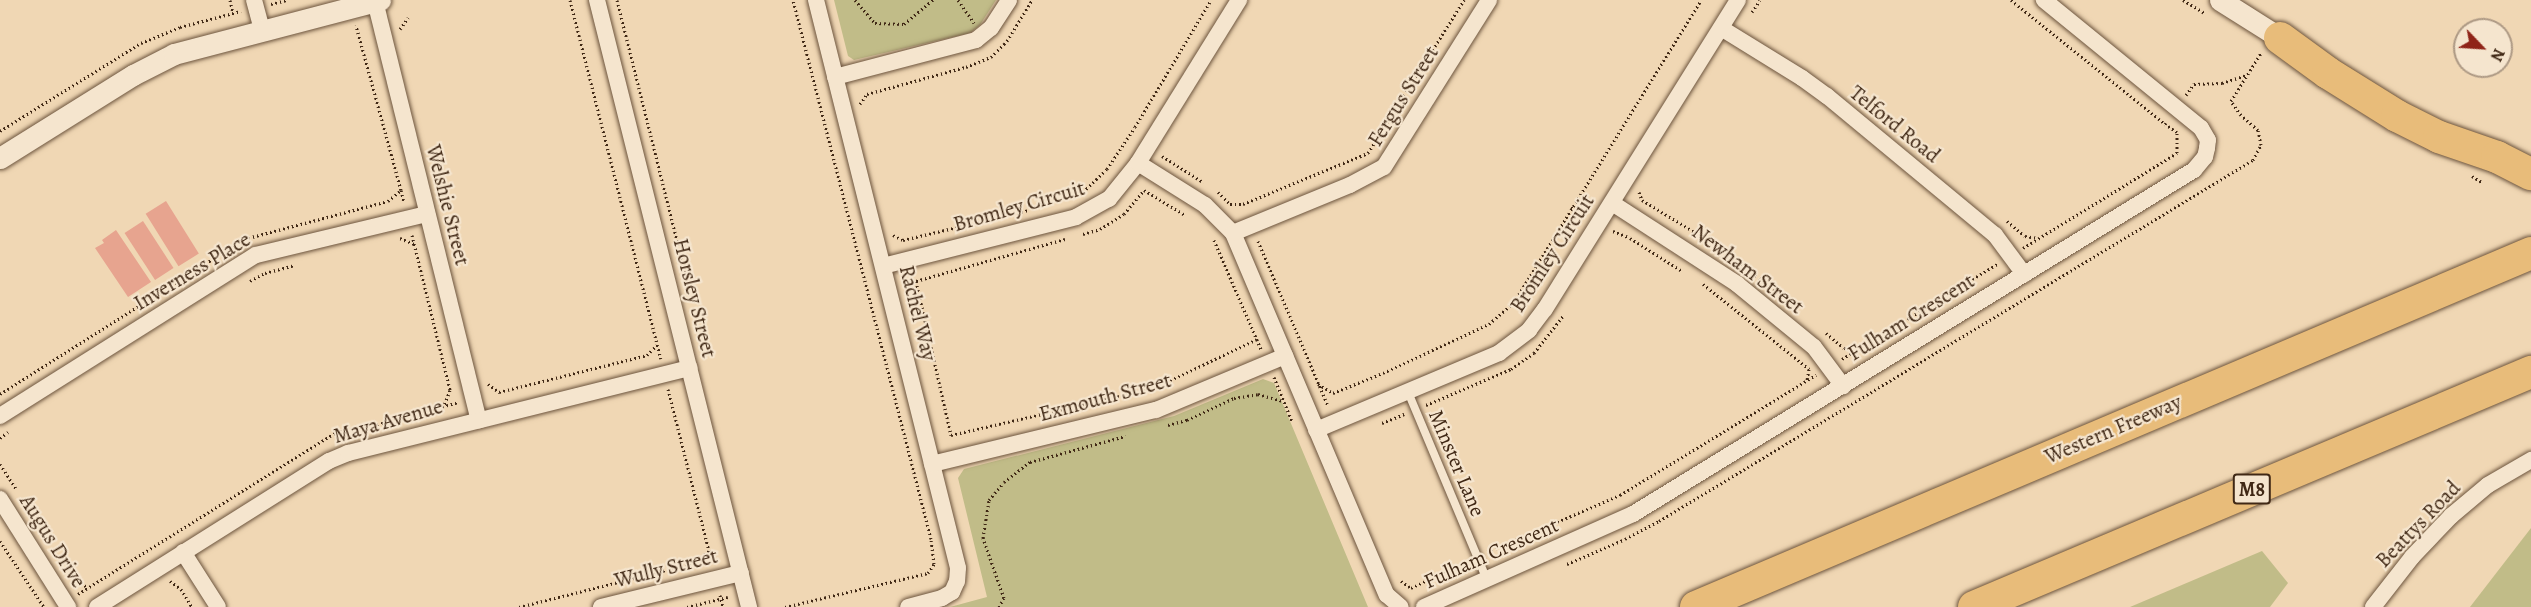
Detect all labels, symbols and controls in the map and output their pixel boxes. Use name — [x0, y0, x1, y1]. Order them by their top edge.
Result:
north arrow — [2453, 18, 2513, 78]
street label: Fergus Street — [1362, 41, 1444, 151]
text: N — [2485, 45, 2510, 65]
street label: Telford Road — [1845, 80, 1945, 168]
street label: Welshie Street — [421, 142, 475, 268]
street label: Bromley Circuit — [950, 175, 1088, 237]
street label: Bromley Circuit — [1504, 189, 1600, 317]
street label: Newham Street — [1687, 219, 1809, 319]
street label: Inverness Place — [129, 226, 255, 316]
street label: Horsley Street — [668, 236, 722, 360]
street label: Rachel Way — [894, 263, 942, 363]
street label: Fulham Crescent — [1843, 268, 1979, 366]
street label: Exmouth Street — [1036, 367, 1174, 427]
street label: Western Freeway — [2041, 389, 2185, 469]
street label: Maya Avenue — [330, 393, 446, 449]
street label: Minster Lane — [1423, 406, 1491, 520]
road number: M8 — [2232, 472, 2272, 506]
street label: Beattys Road — [2370, 475, 2466, 573]
street label: Augus Drive — [15, 490, 91, 592]
street label: Fulham Crescent — [1420, 512, 1562, 594]
street label: Wully Street — [612, 543, 720, 593]

